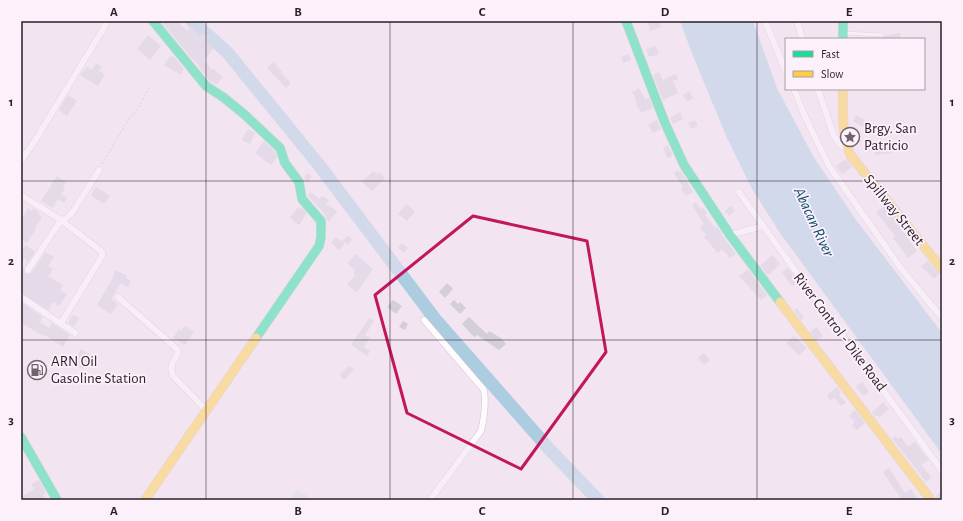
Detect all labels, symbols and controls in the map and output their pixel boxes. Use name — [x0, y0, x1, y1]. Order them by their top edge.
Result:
text: A — [110, 6, 118, 19]
text: B — [294, 6, 302, 19]
text: C — [479, 6, 486, 19]
text: D — [661, 6, 670, 19]
text: E — [846, 6, 853, 19]
legend — [785, 38, 925, 90]
text: Fast — [821, 48, 840, 60]
text: Slow — [821, 68, 843, 80]
text: 1 — [9, 96, 13, 109]
text: 1 — [950, 96, 954, 109]
place label: Brgy. San Patricio — [864, 121, 917, 153]
place icon: Brgy. San Patricio — [839, 126, 861, 148]
street label: Spillway Street — [861, 172, 927, 249]
water label: Abacan River — [791, 184, 837, 260]
text: 2 — [8, 255, 14, 268]
text: 2 — [949, 255, 955, 268]
street label: River Control - Dike Road — [791, 270, 890, 394]
place label: ARN Oil Gasoline Station — [51, 354, 146, 386]
fuel station icon: ARN Oil Gasoline Station — [26, 359, 48, 381]
text: 3 — [8, 414, 14, 427]
text: 3 — [949, 414, 955, 427]
text: A — [110, 505, 118, 518]
text: B — [294, 505, 302, 518]
text: C — [479, 505, 486, 518]
text: D — [661, 505, 670, 518]
text: E — [846, 505, 853, 518]

